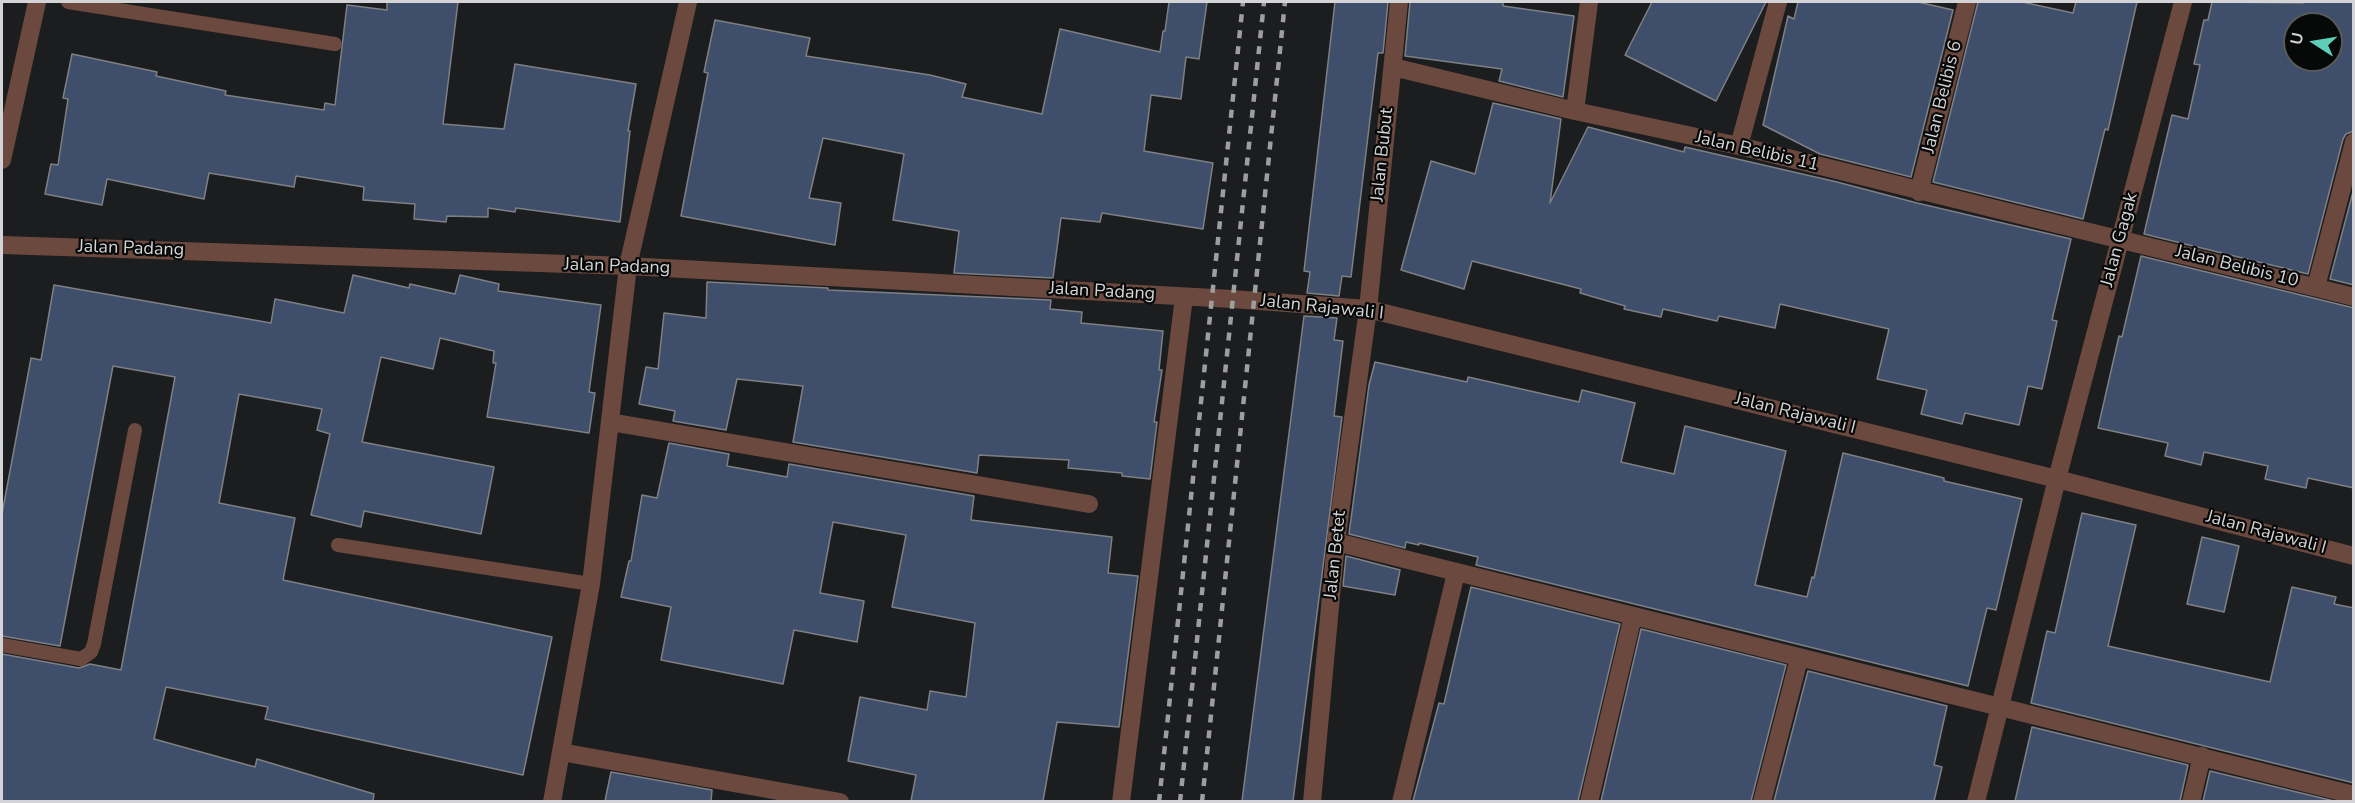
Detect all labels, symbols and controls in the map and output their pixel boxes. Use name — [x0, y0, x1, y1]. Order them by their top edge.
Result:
north arrow — [2283, 12, 2343, 72]
text: U — [2285, 31, 2309, 47]
street label: Jalan Belibis 6 — [1919, 39, 1967, 155]
street label: Jalan Bubut — [1367, 107, 1399, 203]
street label: Jalan Belibis 11 — [1693, 127, 1821, 177]
street label: Jalan Gagak — [2097, 190, 2143, 290]
street label: Jalan Padang — [77, 236, 185, 262]
street label: Jalan Belibis 10 — [2173, 241, 2301, 293]
street label: Jalan Padang — [563, 254, 671, 280]
street label: Jalan Padang — [1048, 278, 1156, 306]
street label: Jalan Rajawali I — [1259, 291, 1385, 325]
street label: Jalan Rajawali I — [1732, 389, 1858, 439]
street label: Jalan Rajawali I — [2204, 507, 2328, 559]
street label: Jalan Betet — [1321, 510, 1351, 600]

